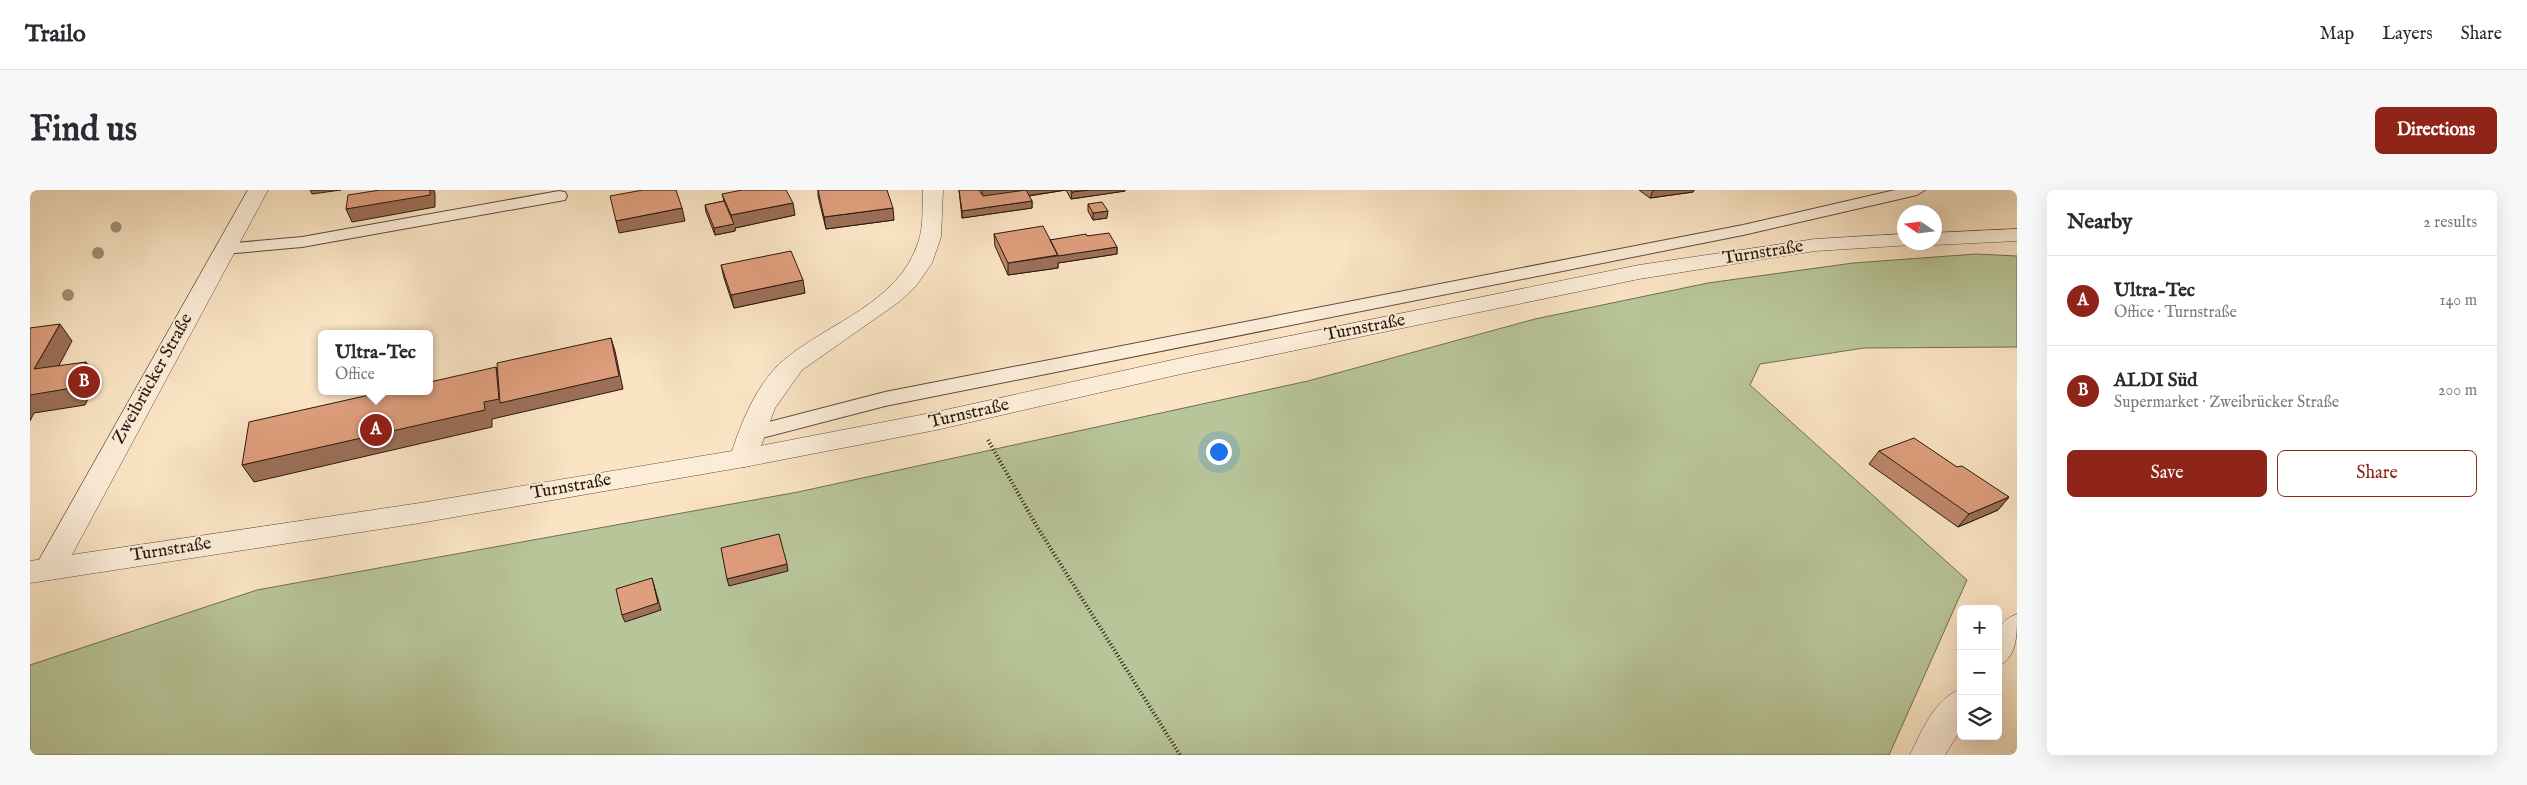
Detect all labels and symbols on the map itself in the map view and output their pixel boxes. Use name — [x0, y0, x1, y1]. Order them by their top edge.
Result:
north arrow — [1897, 205, 1942, 250]
street label: Turnstraße — [1721, 235, 1805, 271]
street label: Turnstraße — [1323, 309, 1407, 347]
street label: Zweibrücker Straße — [108, 310, 198, 448]
pin: B — [68, 363, 100, 401]
street label: Turnstraße — [927, 394, 1011, 434]
pin: A — [360, 411, 392, 449]
your location — [1206, 439, 1232, 465]
street label: Turnstraße — [529, 469, 613, 505]
street label: Turnstraße — [129, 532, 213, 568]

